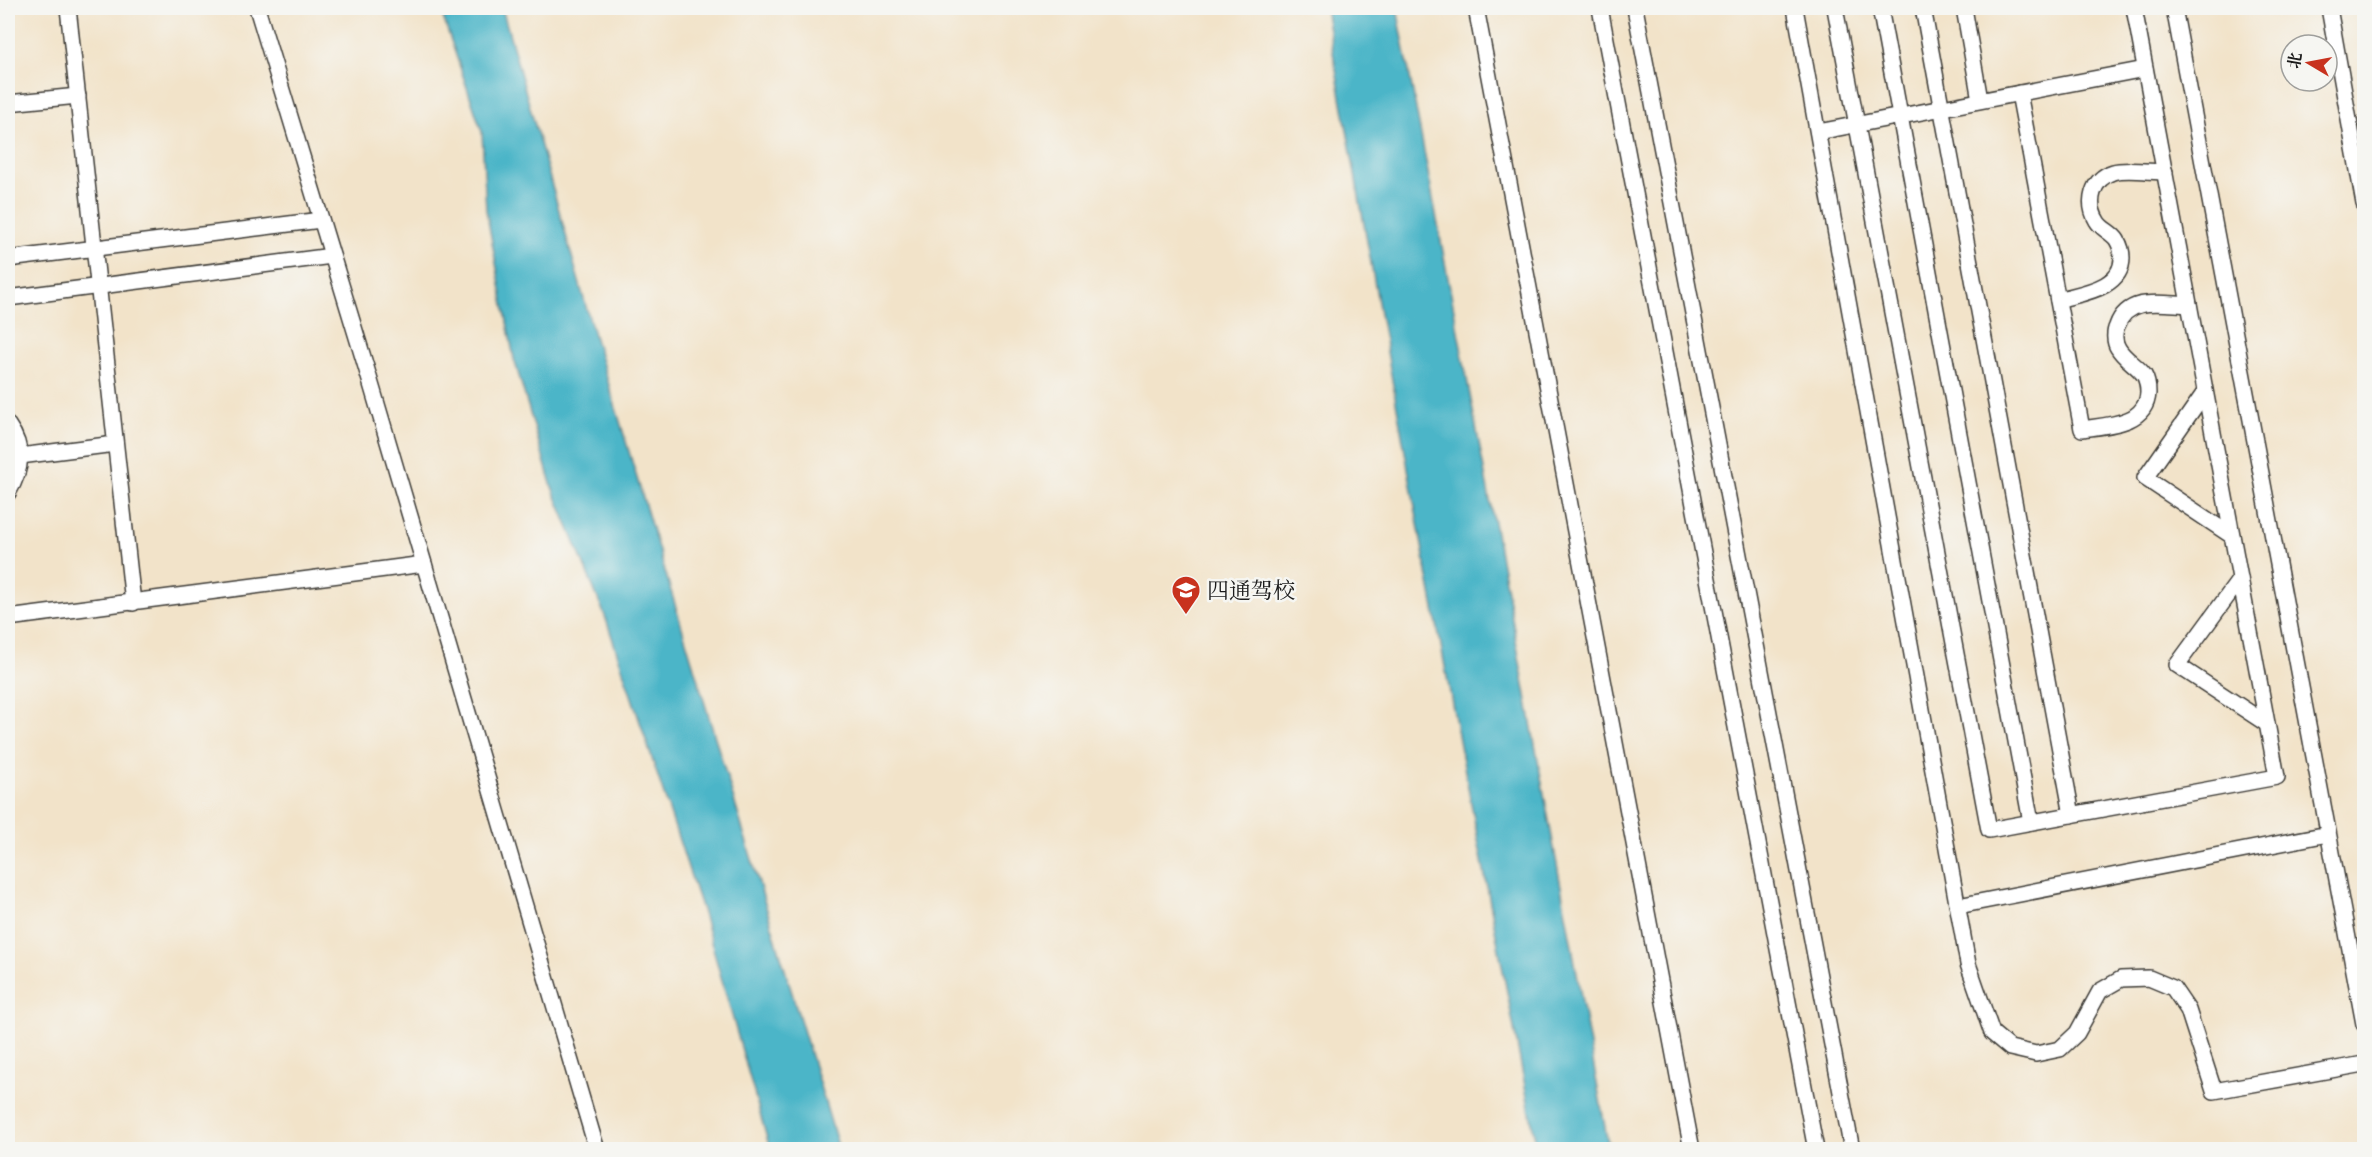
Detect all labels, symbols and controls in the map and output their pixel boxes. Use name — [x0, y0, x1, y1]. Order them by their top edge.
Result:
north arrow — [2279, 33, 2339, 93]
text: 北 — [2283, 51, 2307, 70]
school or university icon: 四通驾校 — [1170, 574, 1202, 616]
place label: 四通驾校 — [1207, 576, 1295, 606]

